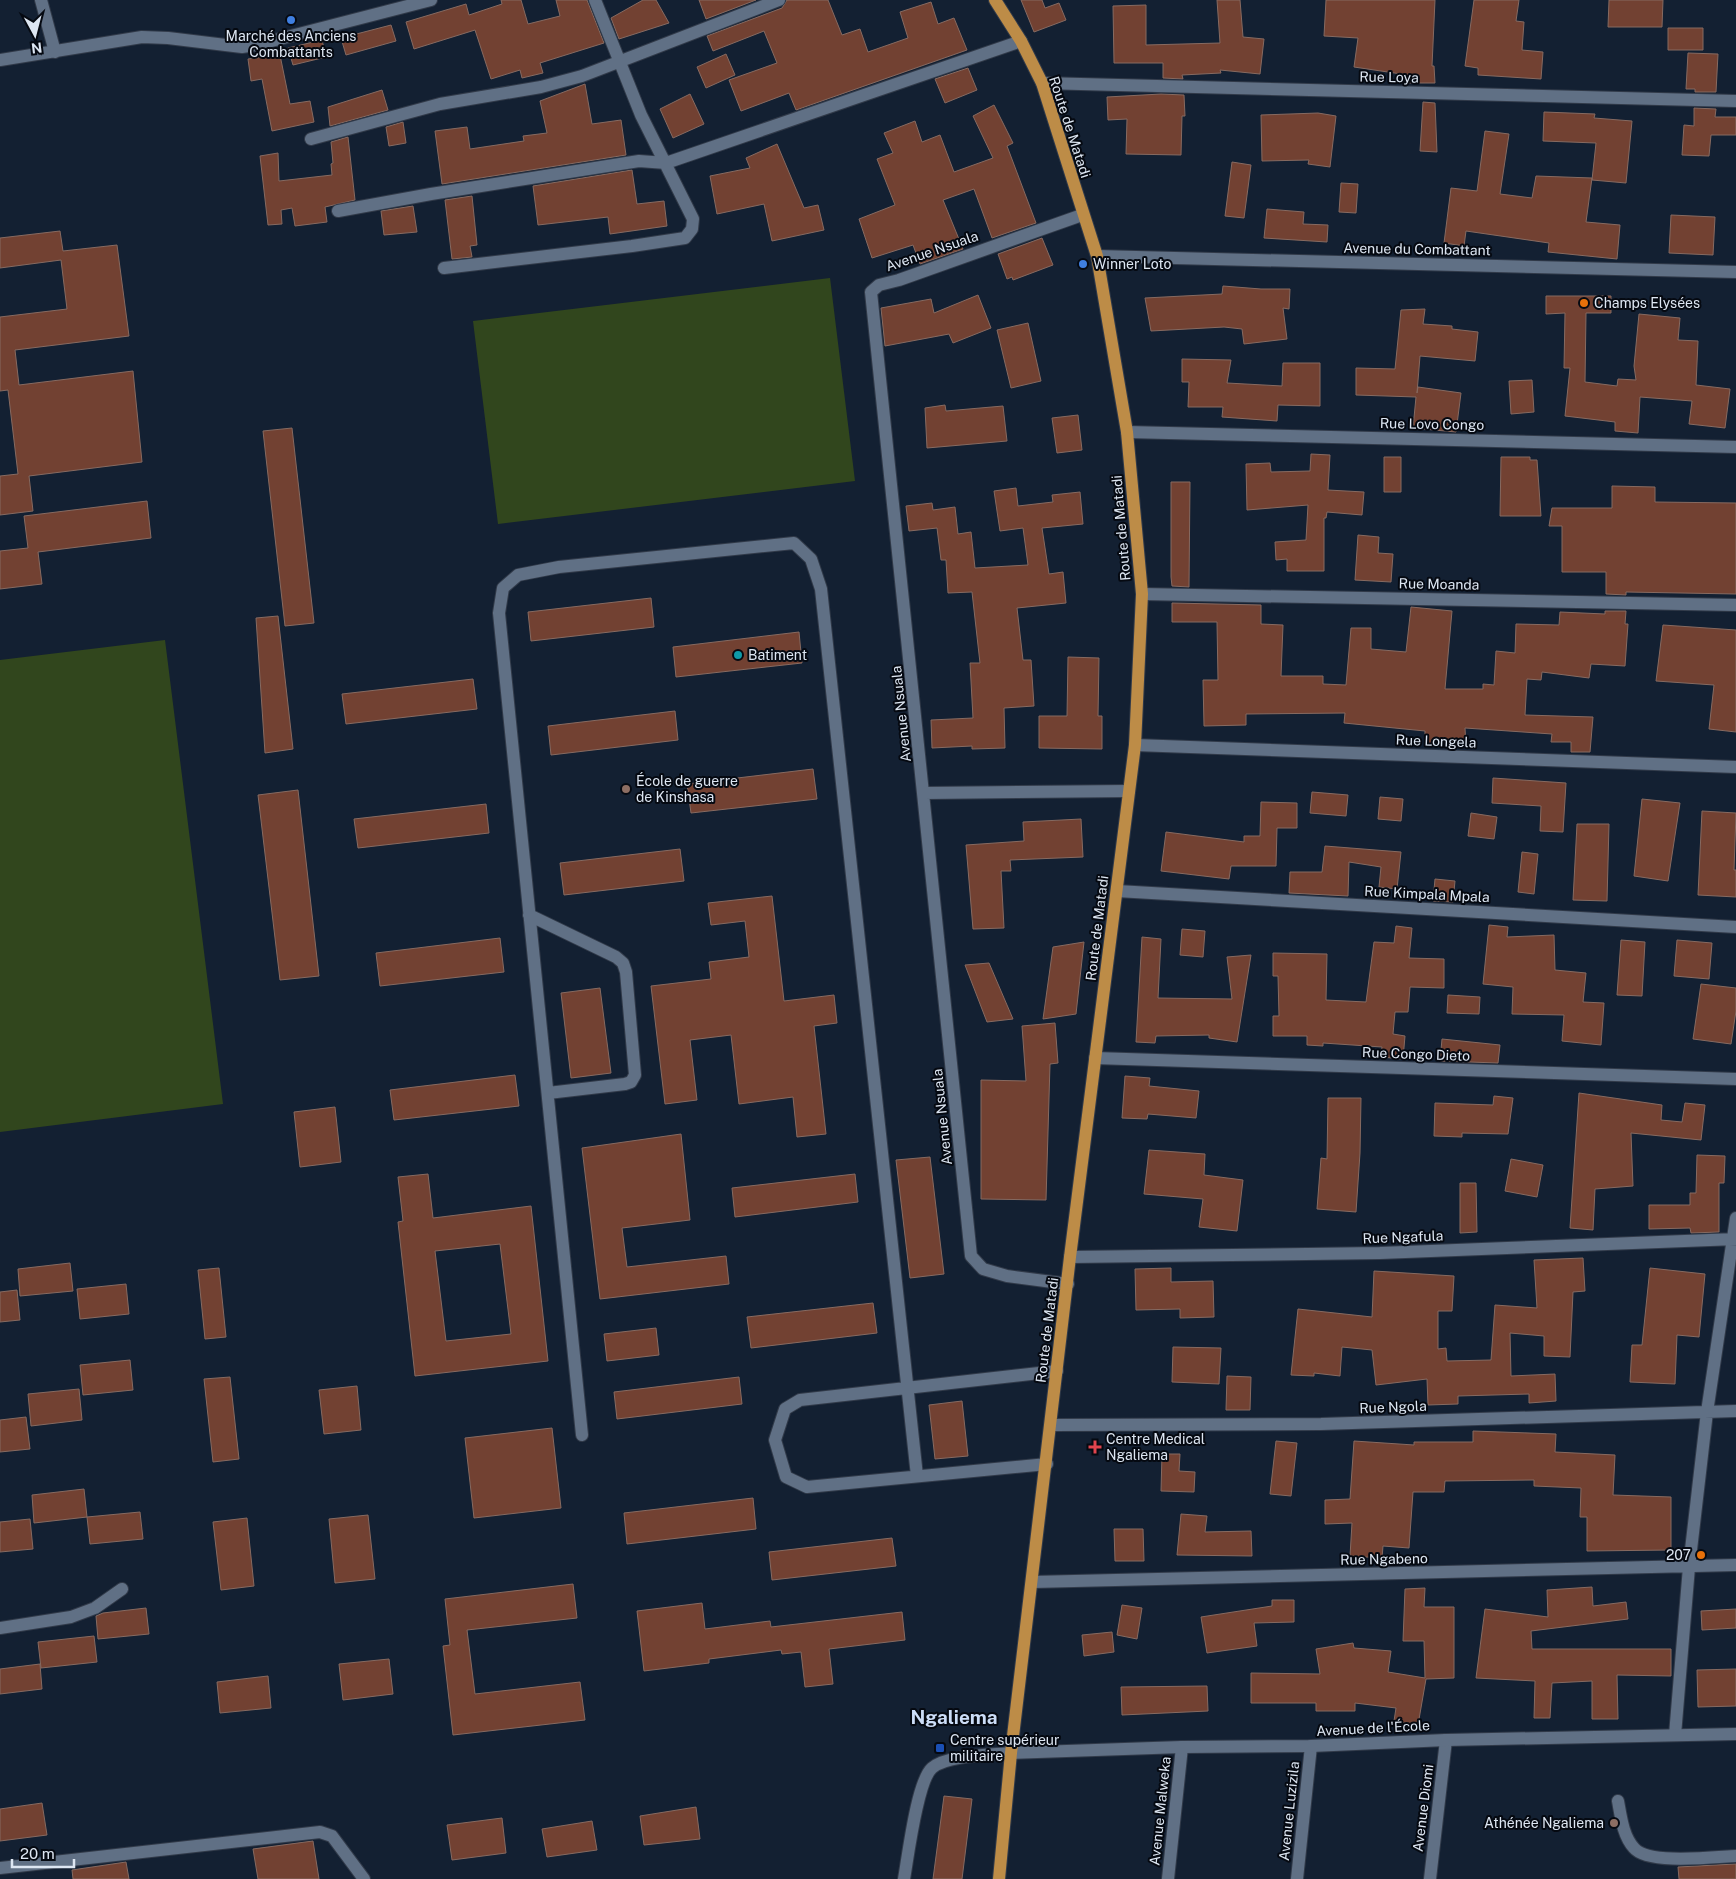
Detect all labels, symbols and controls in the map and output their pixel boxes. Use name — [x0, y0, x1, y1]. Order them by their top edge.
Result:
north arrow — [10, 10, 60, 60]
marker: Marché des Anciens Combattants — [285, 14, 297, 26]
place label: Marché des Anciens Combattants — [226, 28, 356, 60]
text: N — [30, 39, 43, 57]
street label: Rue Loya — [1359, 68, 1419, 86]
street label: Route de Matadi — [1046, 74, 1094, 180]
street label: Avenue Nsuala — [884, 228, 980, 274]
street label: Avenue du Combattant — [1343, 240, 1491, 258]
place label: Winner Loto — [1093, 256, 1172, 272]
marker: Winner Loto — [1077, 258, 1089, 270]
place label: Champs Elysées — [1594, 295, 1700, 311]
marker: Champs Elysées — [1578, 297, 1590, 309]
street label: Rue Lovo Congo — [1380, 415, 1484, 433]
street label: Route de Matadi — [1108, 474, 1134, 582]
street label: Rue Moanda — [1398, 575, 1480, 593]
place label: Batiment — [748, 647, 807, 663]
marker: Batiment — [732, 649, 744, 661]
street label: Avenue Nsuala — [888, 665, 914, 763]
street label: Rue Longela — [1395, 732, 1477, 750]
place label: École de guerre de Kinshasa — [636, 772, 738, 805]
marker: École de guerre de Kinshasa — [620, 783, 632, 795]
street label: Route de Matadi — [1083, 874, 1111, 982]
street label: Rue Kimpala Mpala — [1364, 883, 1490, 905]
street label: Rue Congo Dieto — [1362, 1044, 1470, 1064]
street label: Avenue Nsuala — [929, 1068, 955, 1166]
street label: Rue Ngafula — [1362, 1228, 1444, 1246]
street label: Route de Matadi — [1033, 1276, 1061, 1384]
street label: Rue Ngola — [1359, 1398, 1427, 1416]
place label: Centre Medical Ngaliema — [1106, 1431, 1205, 1463]
marker: Centre Medical Ngaliema — [1088, 1440, 1102, 1454]
place label: 207 — [1666, 1547, 1691, 1563]
marker: 207 — [1695, 1549, 1707, 1561]
street label: Rue Ngabeno — [1340, 1550, 1428, 1568]
district label: Ngaliema — [910, 1706, 998, 1728]
street label: Avenue de l'École — [1316, 1716, 1430, 1739]
place label: Centre supérieur militaire — [950, 1732, 1059, 1764]
marker: Centre supérieur militaire — [934, 1742, 946, 1754]
street label: Avenue Malweka — [1146, 1756, 1174, 1866]
street label: Avenue Luzizila — [1276, 1760, 1302, 1862]
street label: Avenue Diomi — [1410, 1763, 1436, 1853]
place label: Athénée Ngaliema — [1484, 1815, 1604, 1831]
marker: Athénée Ngaliema — [1608, 1817, 1620, 1829]
scale bar — [12, 1836, 75, 1868]
text: 20 m — [20, 1845, 55, 1862]

